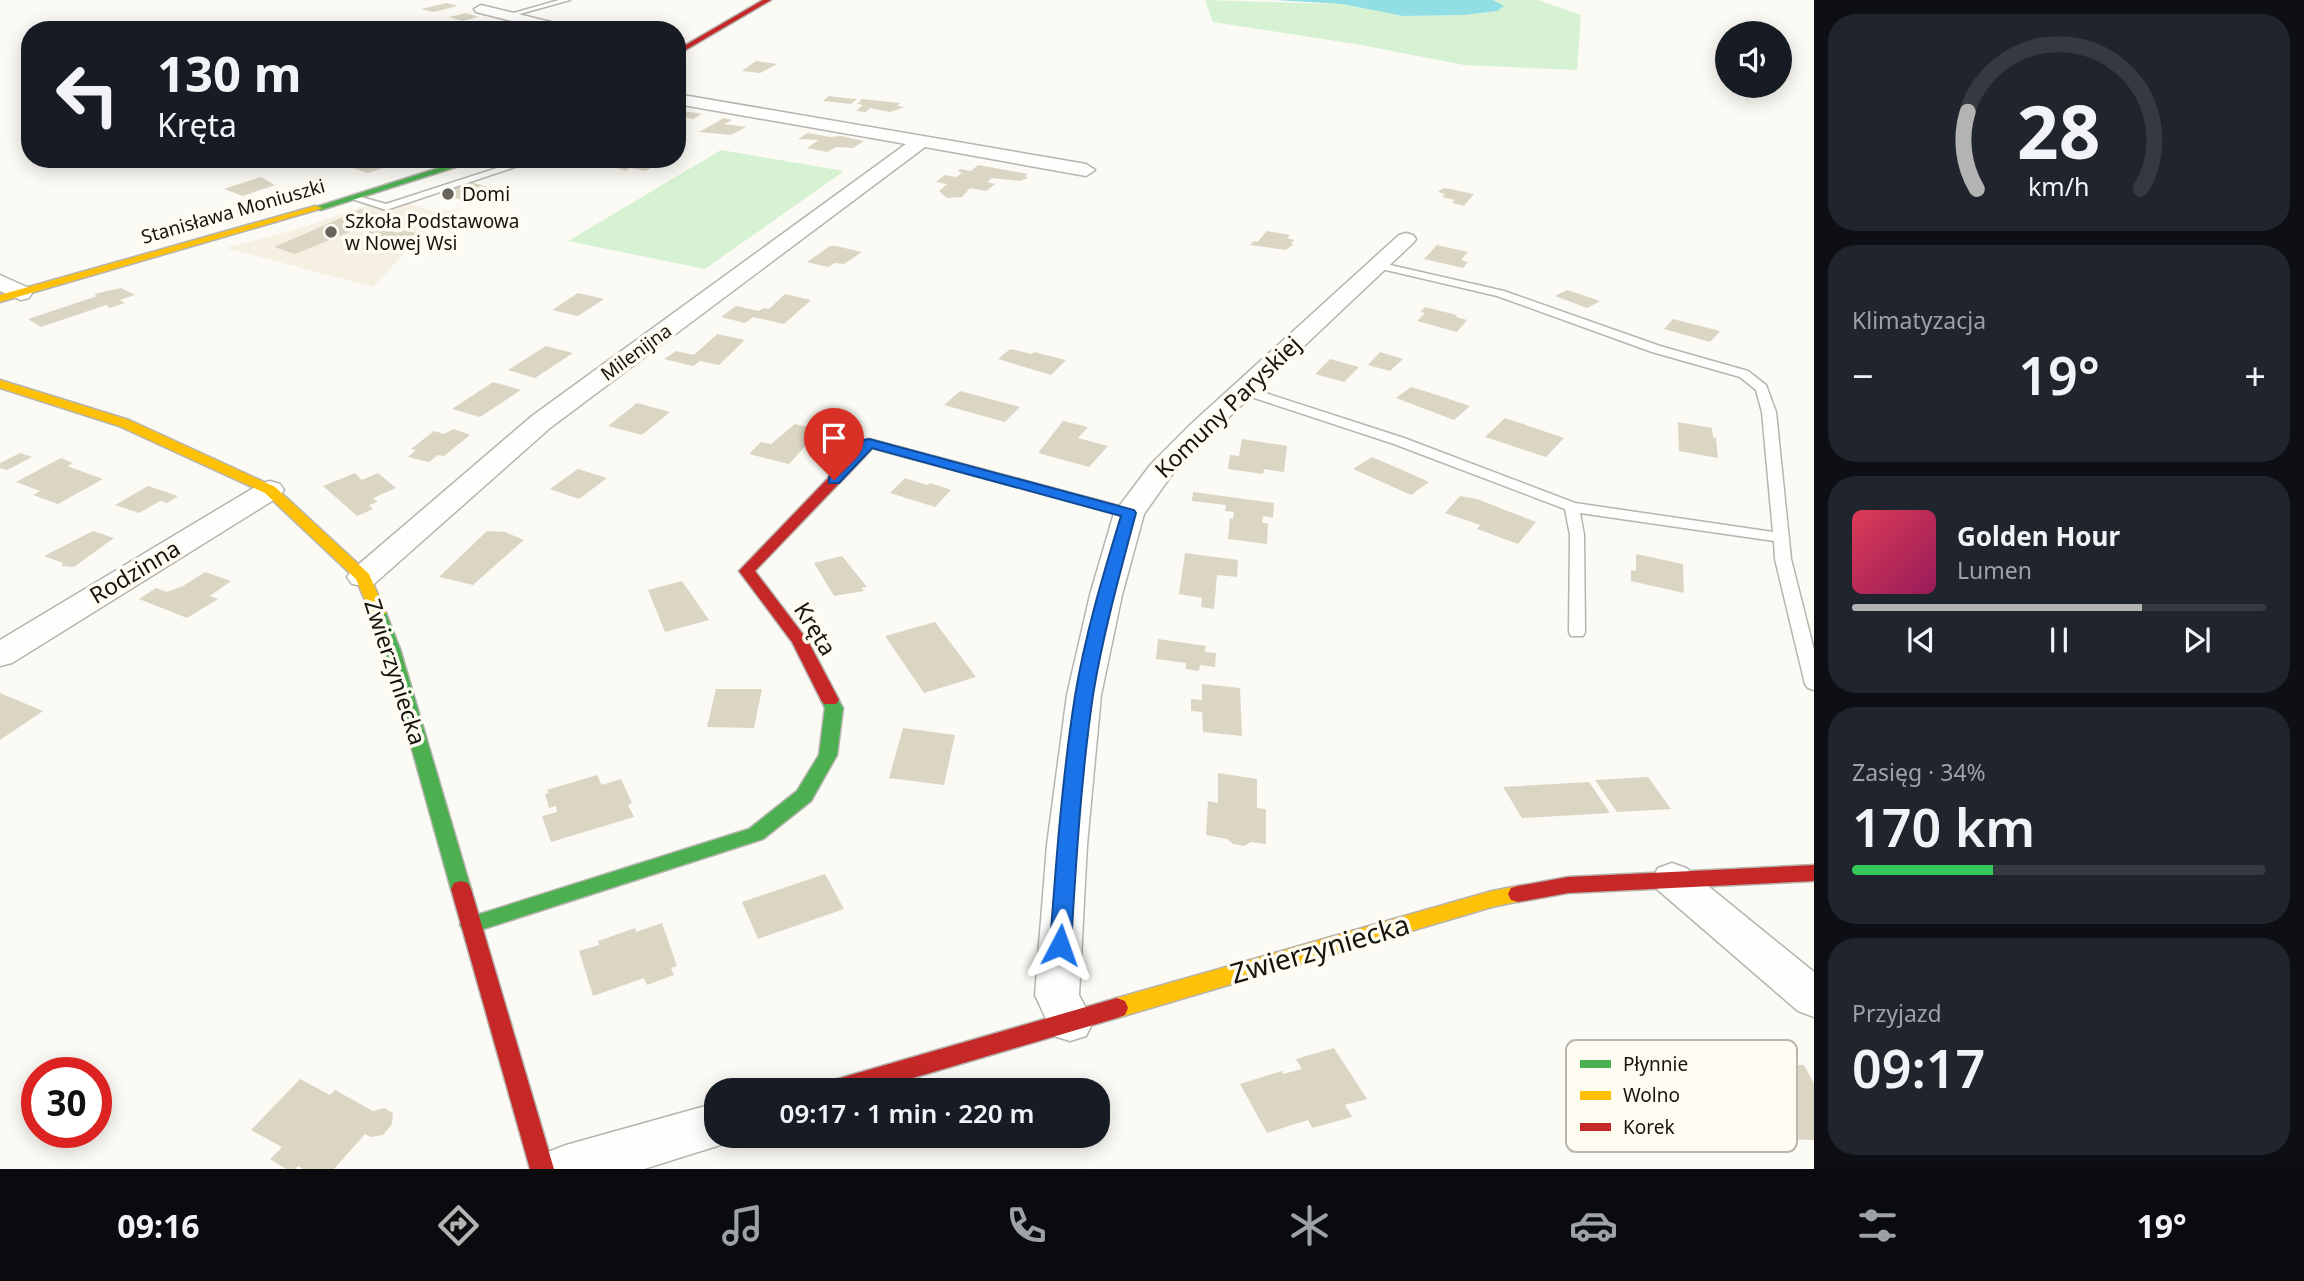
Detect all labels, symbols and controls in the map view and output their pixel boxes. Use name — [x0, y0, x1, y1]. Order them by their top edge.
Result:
map controls — [1715, 21, 1792, 98]
button: sound — [1715, 21, 1792, 98]
text: 130 m — [157, 40, 302, 106]
icon: left — [42, 49, 133, 140]
text: 28 — [2017, 81, 2101, 180]
text: Kręta — [157, 103, 237, 146]
text: km/h — [2028, 168, 2090, 202]
street label: Stanisława Moniuszki — [138, 172, 328, 250]
place label: Domi — [462, 181, 510, 207]
marker: Domi — [440, 186, 456, 202]
place label: Szkoła Podstawowa w Nowej Wsi — [345, 208, 519, 256]
marker: Szkoła Podstawowa w Nowej Wsi — [323, 224, 339, 240]
text: Klimatyzacja — [1852, 304, 1986, 336]
street label: Milenijna — [595, 317, 677, 387]
street label: Komuny Paryskiej — [1147, 328, 1307, 484]
text: 19° — [2018, 339, 2100, 410]
text: − — [1852, 349, 1874, 401]
text: + — [2244, 349, 2266, 401]
pin — [804, 408, 864, 480]
icon: arrive — [815, 419, 853, 457]
text: Golden Hour — [1957, 518, 2120, 554]
street label: Rodzinna — [83, 532, 186, 611]
text: Lumen — [1957, 554, 2032, 586]
street label: Zwierzyniecka — [357, 595, 435, 749]
street label: Kręta — [787, 596, 845, 661]
icon: previous — [1902, 621, 1940, 659]
icon: pause — [2040, 621, 2078, 659]
icon: next — [2178, 621, 2216, 659]
text: Zasięg · 34% — [1852, 756, 1986, 788]
text: 170 km — [1852, 791, 2035, 862]
street label: Zwierzyniecka — [1226, 904, 1414, 992]
position arrow — [1023, 908, 1097, 982]
text: Przyjazd — [1852, 997, 1942, 1029]
text: 09:17 — [1852, 1032, 1985, 1103]
legend — [1566, 1040, 1797, 1152]
text: Płynnie — [1623, 1051, 1688, 1077]
speed limit sign: 30 — [21, 1057, 112, 1148]
text: Wolno — [1623, 1082, 1680, 1108]
text: 09:17 · 1 min · 220 m — [780, 1095, 1034, 1131]
text: Korek — [1623, 1114, 1675, 1140]
icon: directions — [434, 1201, 483, 1250]
icon: music — [718, 1201, 767, 1250]
icon: phone — [1002, 1201, 1051, 1250]
icon: climate — [1285, 1201, 1334, 1250]
icon: car — [1569, 1201, 1618, 1250]
icon: filters — [1853, 1201, 1902, 1250]
text: 09:16 — [117, 1204, 200, 1247]
text: 19° — [2136, 1204, 2187, 1247]

